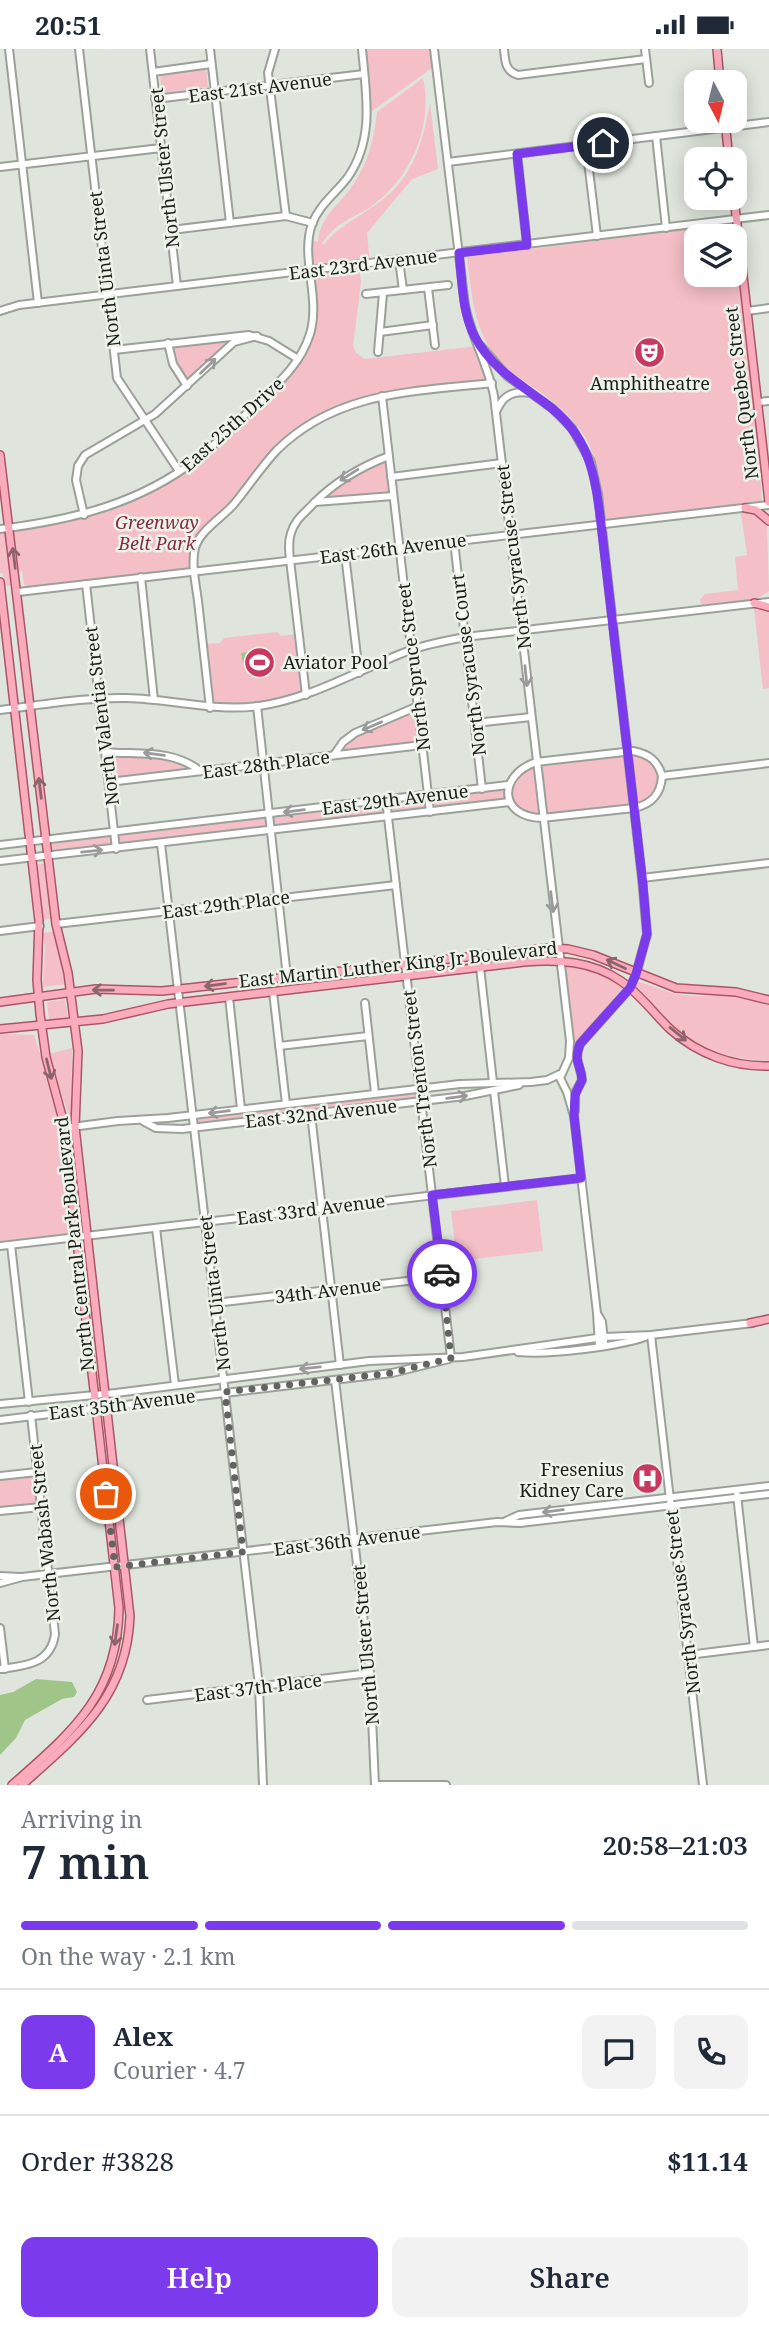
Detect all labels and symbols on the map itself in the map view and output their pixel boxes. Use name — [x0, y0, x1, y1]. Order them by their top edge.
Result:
street label: East 21st Avenue — [187, 66, 333, 108]
north arrow — [684, 70, 747, 133]
street label: North Ulster Street — [144, 87, 184, 249]
pin — [573, 113, 633, 173]
street label: North Uinta Street — [83, 190, 125, 348]
street label: East 23rd Avenue — [288, 243, 438, 285]
street label: North Quebec Street — [718, 305, 764, 481]
theatre icon: Amphitheatre — [633, 336, 667, 370]
one-way arrow — [199, 357, 216, 374]
street label: East 25th Drive — [176, 371, 288, 477]
place label: Amphitheatre — [590, 371, 710, 395]
street label: North Syracuse Street — [490, 463, 536, 651]
one-way arrow — [340, 468, 360, 482]
park label: Greenway Belt Park — [115, 510, 199, 555]
street label: East 26th Avenue — [318, 527, 468, 569]
one-way arrow — [7, 548, 20, 570]
street label: North Syracuse Court — [445, 573, 491, 757]
street label: North Spruce Street — [391, 582, 435, 752]
street label: North Valentia Street — [78, 625, 124, 807]
sports icon: Aviator Pool — [243, 645, 277, 679]
place label: Aviator Pool — [283, 650, 388, 674]
one-way arrow — [520, 664, 533, 686]
one-way arrow — [362, 721, 383, 734]
street label: East 28th Place — [201, 744, 331, 784]
one-way arrow — [144, 748, 166, 761]
one-way arrow — [33, 777, 46, 799]
street label: East 29th Avenue — [320, 778, 470, 820]
one-way arrow — [283, 804, 306, 817]
one-way arrow — [80, 844, 103, 857]
street label: East 29th Place — [161, 884, 291, 924]
one-way arrow — [546, 890, 559, 912]
street label: East Martin Luther King Jr Boulevard — [237, 935, 559, 993]
one-way arrow — [605, 957, 627, 970]
one-way arrow — [205, 979, 227, 992]
one-way arrow — [92, 983, 115, 997]
street label: North Trenton Street — [396, 989, 442, 1169]
one-way arrow — [668, 1027, 686, 1042]
one-way arrow — [43, 1057, 56, 1079]
one-way arrow — [445, 1091, 468, 1104]
street label: East 32nd Avenue — [244, 1093, 398, 1133]
one-way arrow — [208, 1106, 231, 1119]
street label: North Central Park Boulevard — [49, 1116, 99, 1372]
street label: East 33rd Avenue — [236, 1188, 386, 1230]
street label: North Uinta Street — [193, 1214, 235, 1372]
courier — [407, 1239, 477, 1309]
street label: 34th Avenue — [273, 1272, 383, 1308]
one-way arrow — [299, 1362, 322, 1375]
street label: East 35th Avenue — [47, 1383, 197, 1425]
street label: North Wabash Street — [23, 1443, 65, 1623]
place label: Fresenius Kidney Care — [519, 1457, 624, 1502]
hospital icon: Fresenius Kidney Care — [630, 1462, 664, 1496]
pin — [76, 1464, 136, 1524]
one-way arrow — [542, 1504, 565, 1517]
street label: North Syracuse Street — [659, 1508, 705, 1696]
street label: East 36th Avenue — [272, 1519, 422, 1561]
street label: North Ulster Street — [346, 1564, 384, 1726]
one-way arrow — [110, 1623, 123, 1646]
street label: East 37th Place — [193, 1667, 323, 1707]

